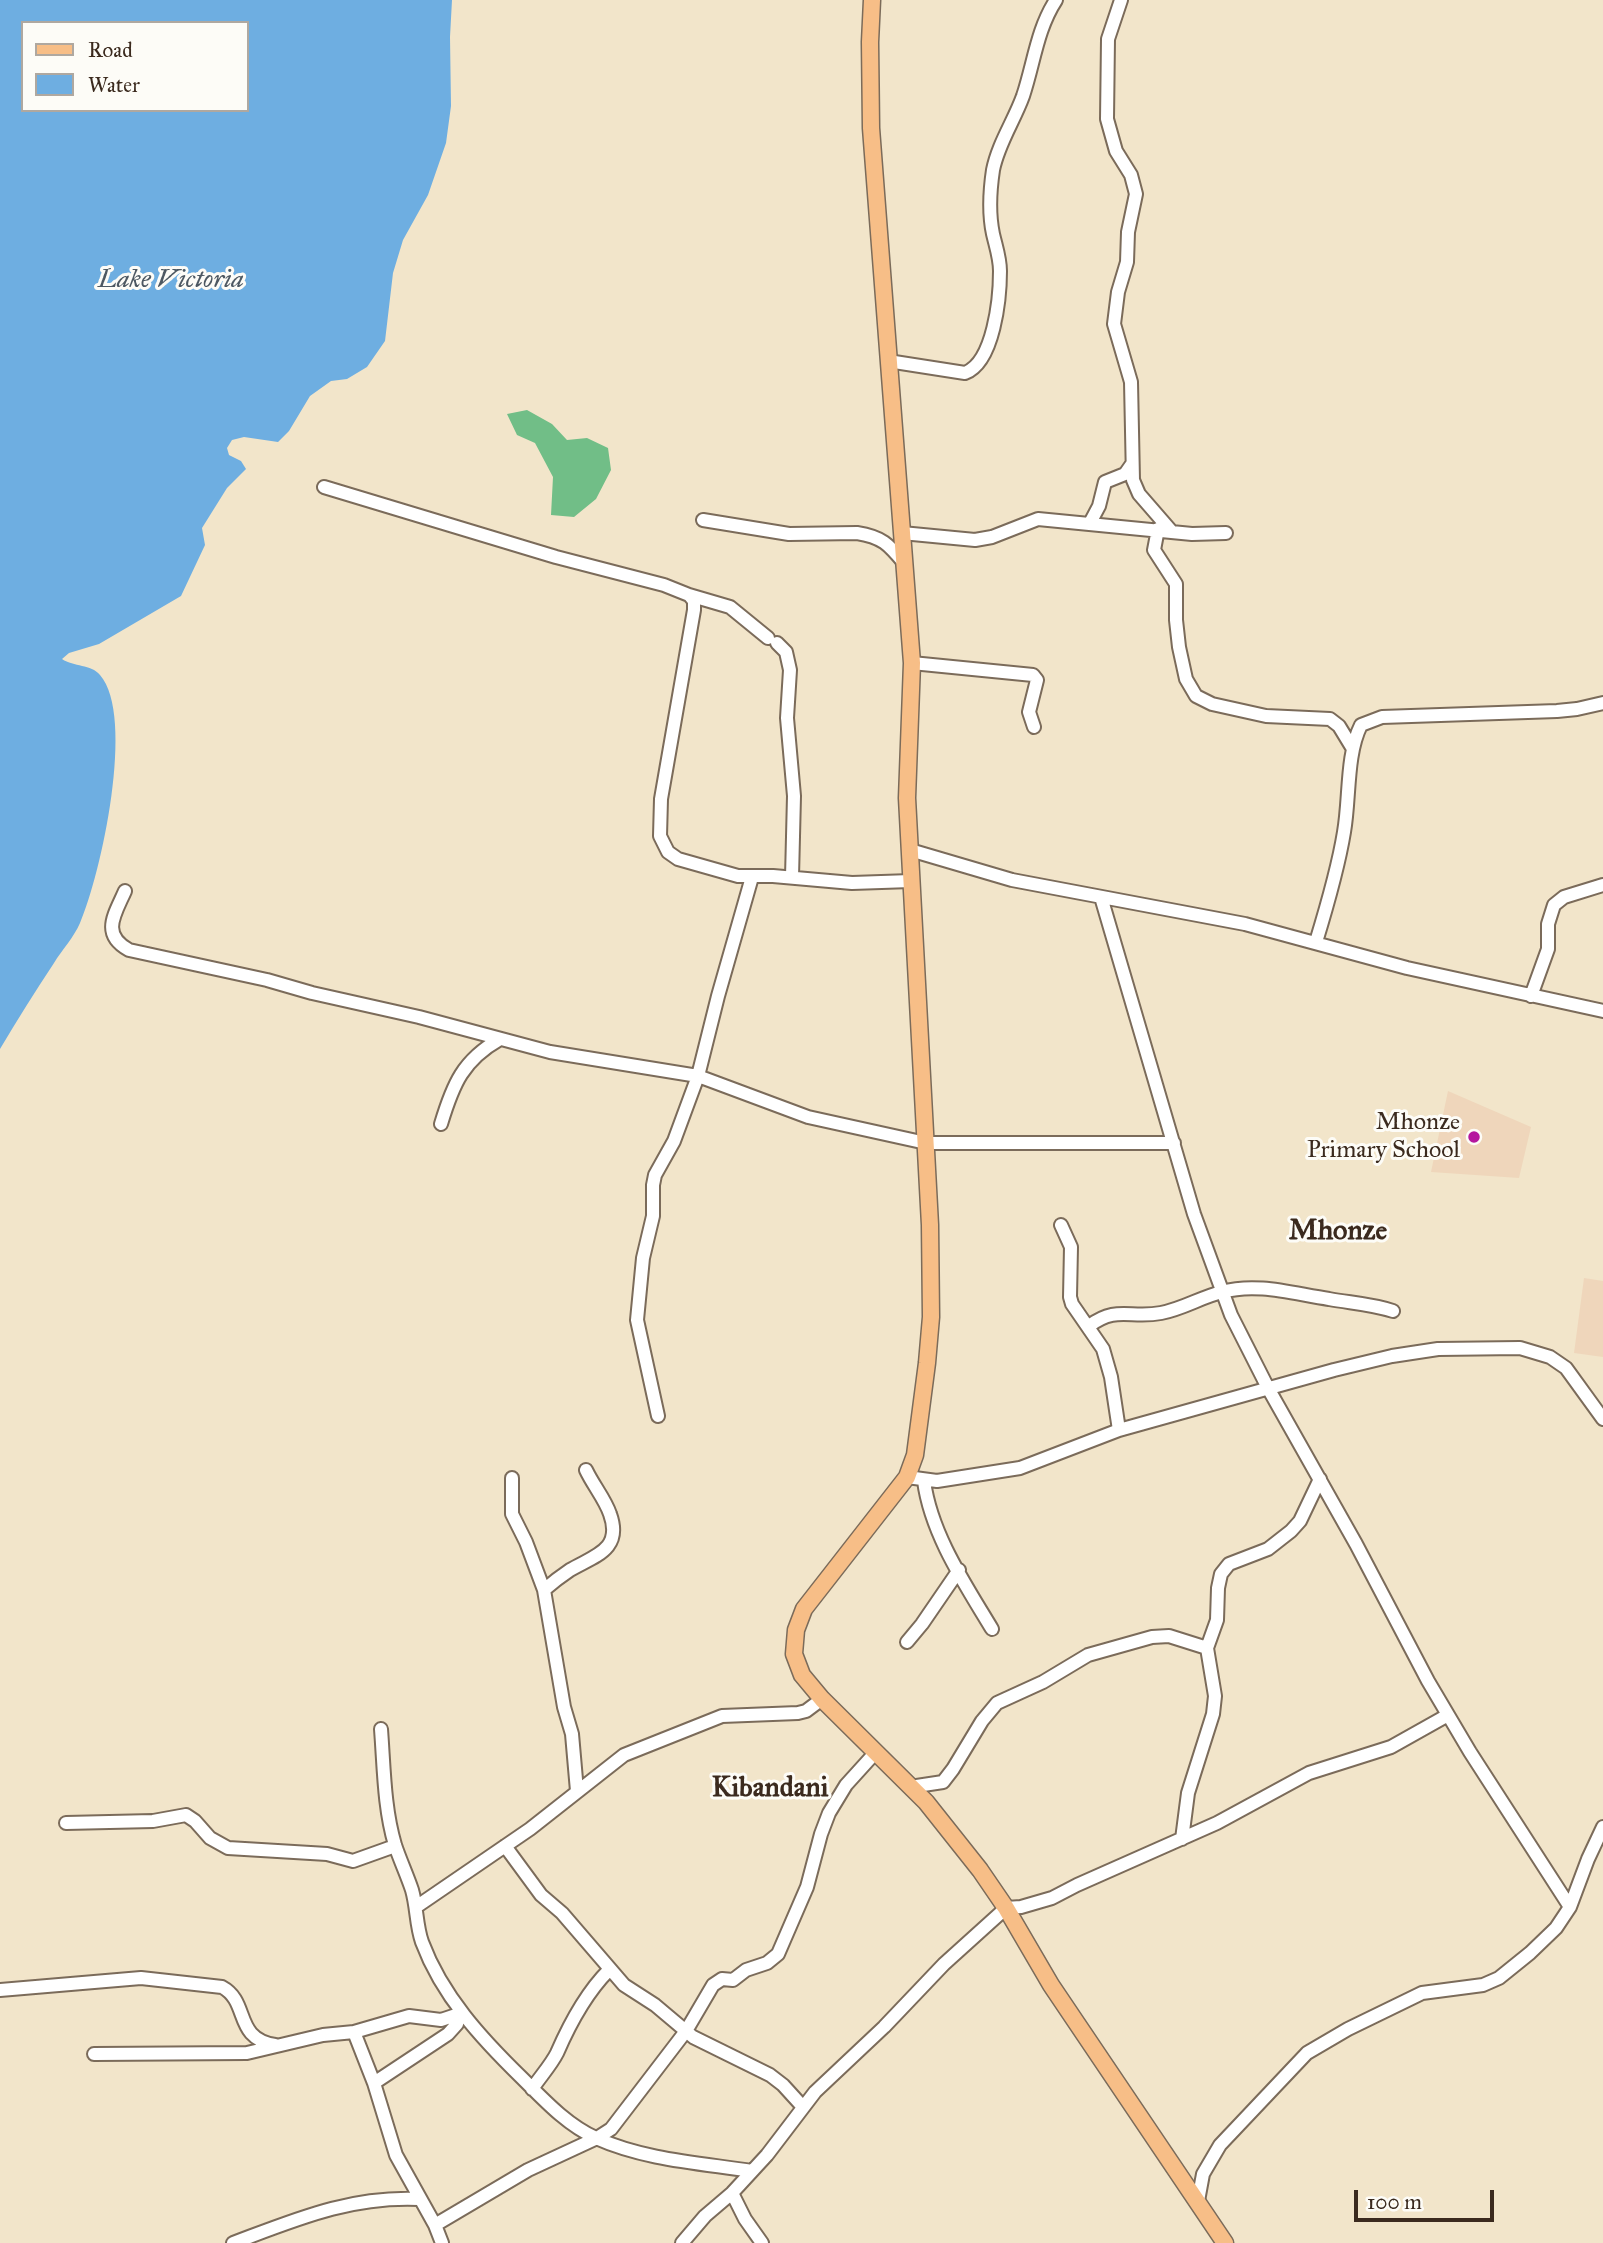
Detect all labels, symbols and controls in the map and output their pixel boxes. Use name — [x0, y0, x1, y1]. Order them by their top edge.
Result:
legend — [21, 21, 248, 112]
text: Road — [88, 37, 133, 63]
text: Water — [88, 72, 140, 98]
water label: Lake Victoria — [98, 265, 244, 297]
place label: Mhonze Primary School — [1307, 1109, 1460, 1165]
marker: Mhonze Primary School — [1466, 1129, 1482, 1145]
district label: Mhonze — [1289, 1215, 1387, 1249]
district label: Kibandani — [712, 1772, 828, 1806]
scale bar — [1358, 2176, 1498, 2220]
text: 100 m — [1367, 2189, 1422, 2215]

